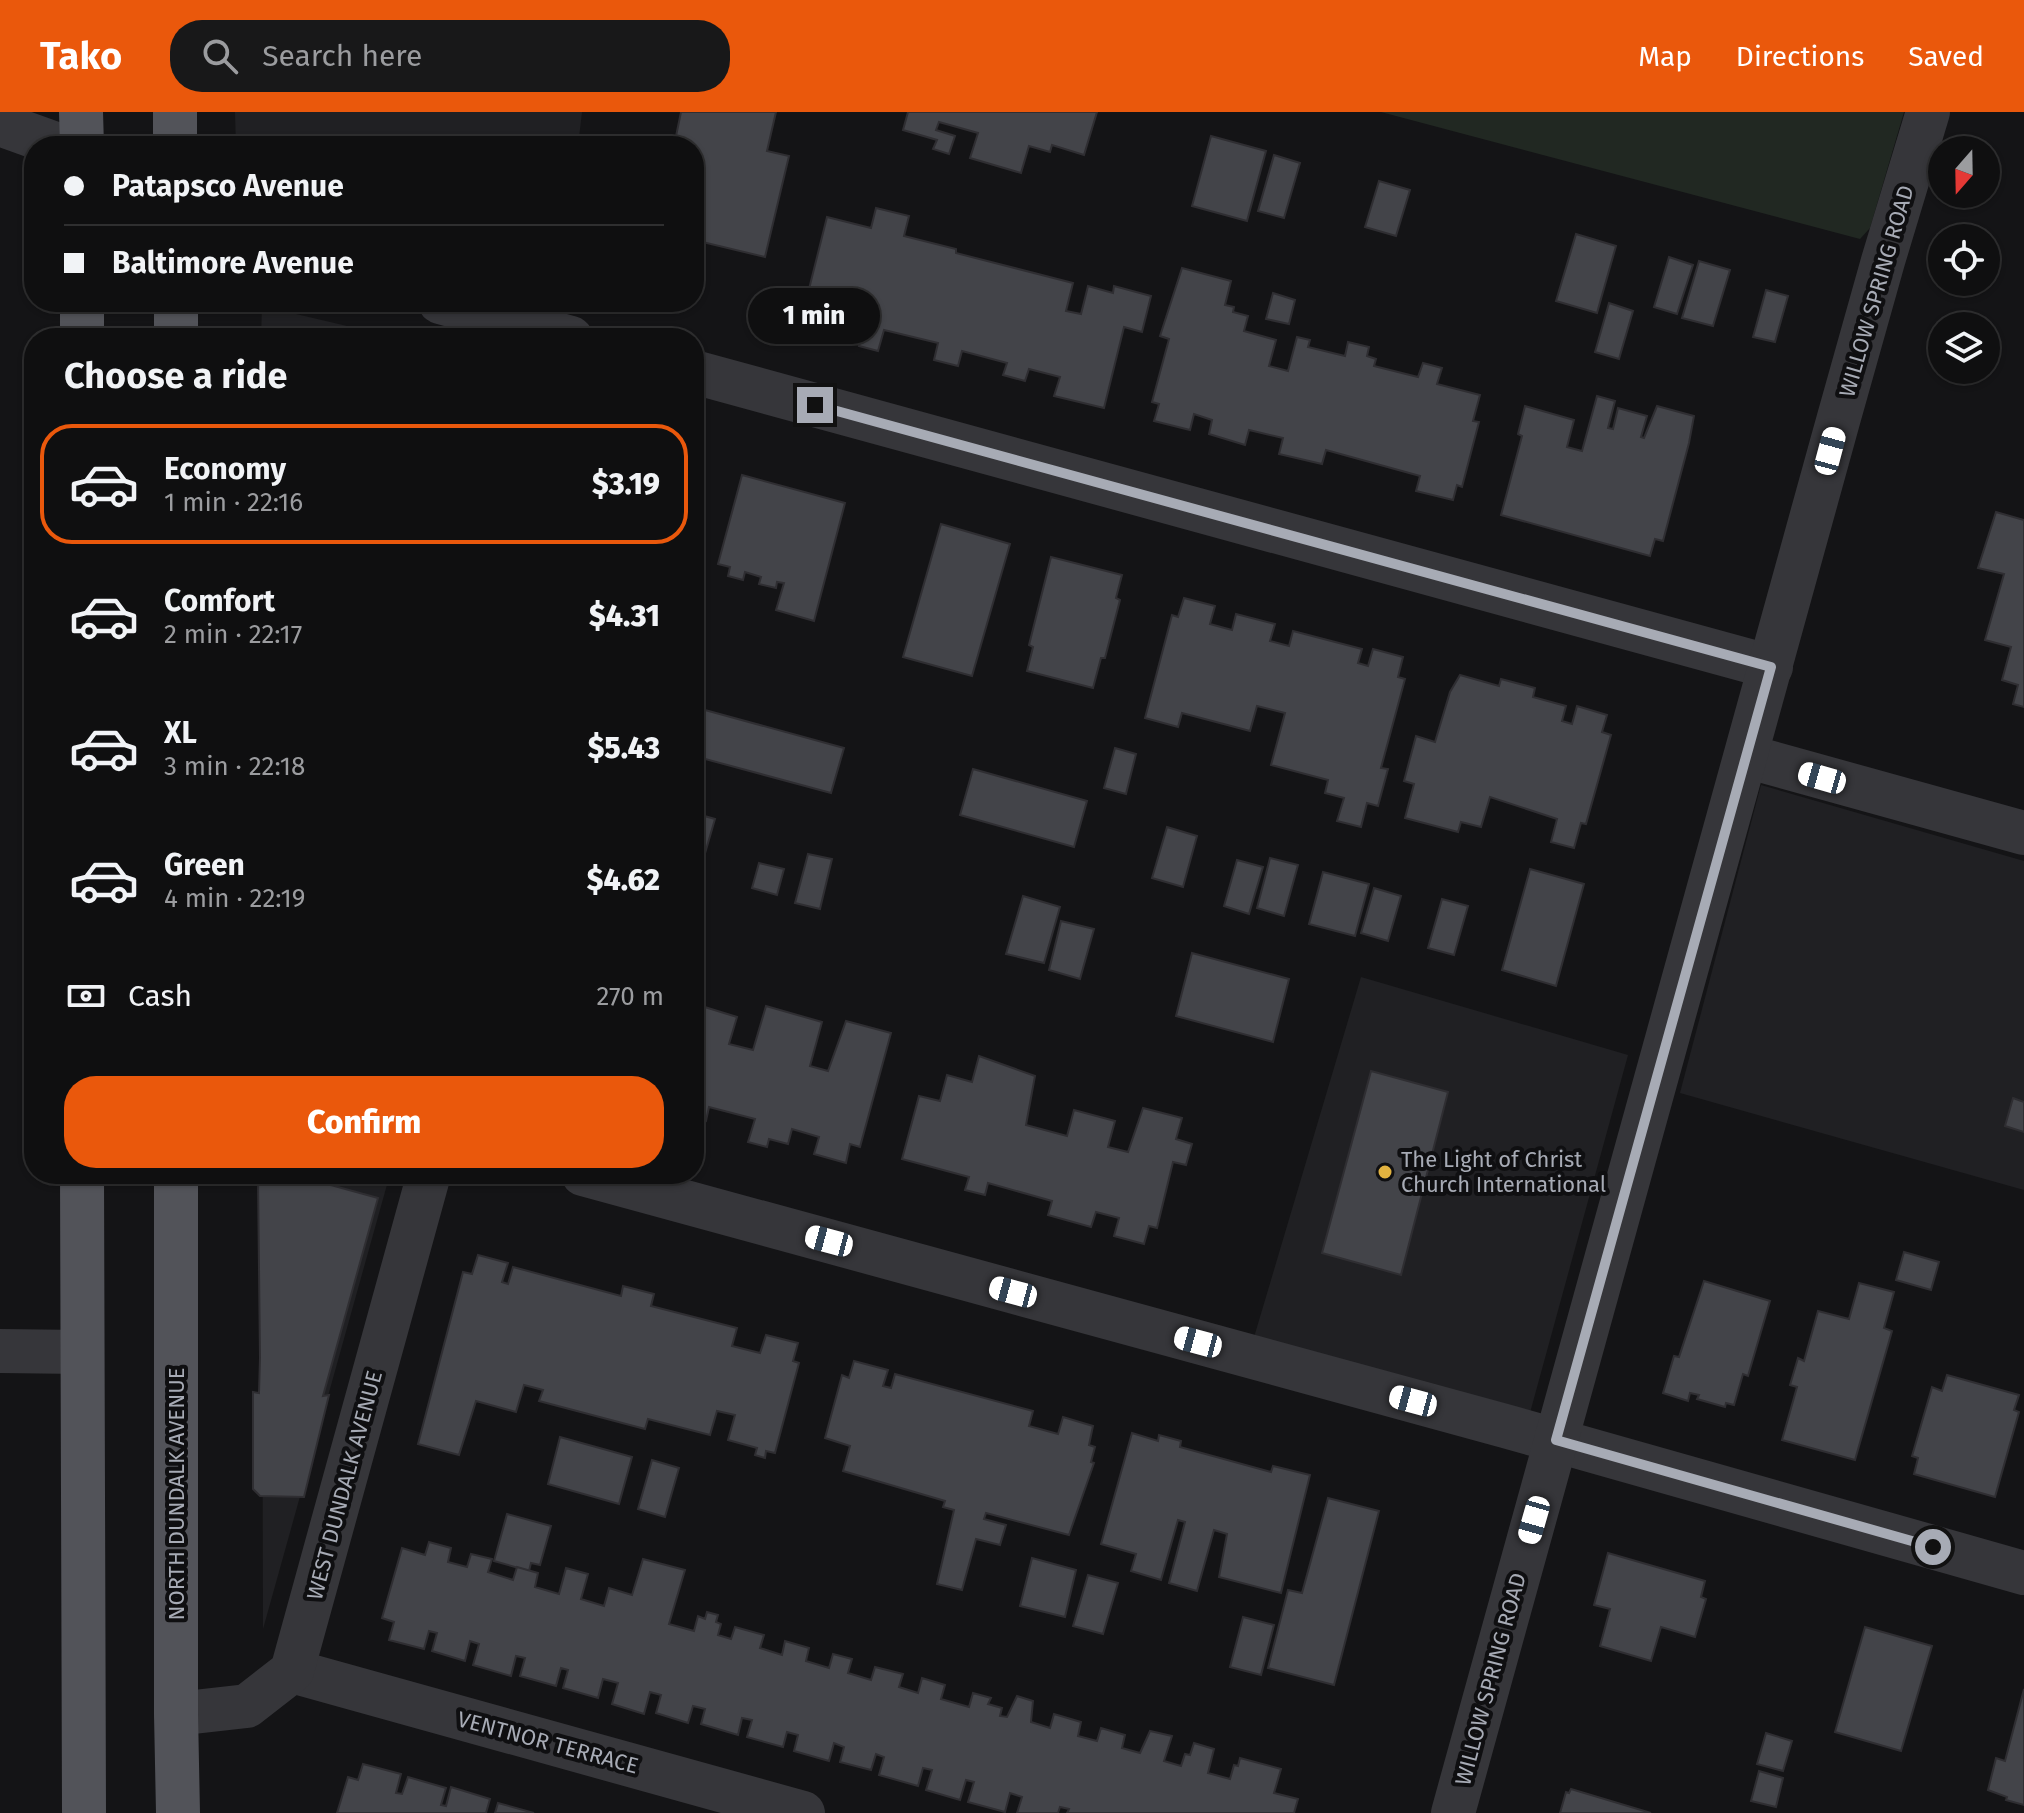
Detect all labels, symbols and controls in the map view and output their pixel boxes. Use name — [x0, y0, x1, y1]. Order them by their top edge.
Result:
search box — [170, 20, 730, 92]
text: Tako — [40, 33, 122, 79]
icon: search — [198, 34, 242, 78]
text: Search here — [262, 38, 422, 74]
text: Map — [1638, 40, 1692, 73]
text: Directions — [1736, 40, 1864, 73]
text: Saved — [1908, 40, 1984, 73]
north arrow — [1928, 136, 2000, 208]
map controls — [1928, 136, 2000, 384]
text: Patapsco Avenue — [112, 168, 344, 204]
street label: WILLOW SPRING ROAD — [1833, 182, 1920, 400]
button: locate — [1928, 224, 2000, 296]
text: Baltimore Avenue — [112, 245, 354, 281]
callout: 1 min — [749, 289, 881, 345]
text: 1 min — [783, 300, 845, 331]
button: layers — [1928, 312, 2000, 384]
text: Choose a ride — [64, 354, 287, 398]
route end — [797, 387, 833, 423]
car — [1812, 425, 1848, 477]
icon: car — [68, 448, 140, 520]
text: Economy — [164, 451, 286, 487]
text: $3.19 — [592, 466, 660, 502]
text: 1 min · 22:16 — [164, 487, 303, 518]
icon: car — [68, 580, 140, 652]
text: Comfort — [164, 583, 275, 619]
text: $4.31 — [589, 598, 660, 634]
text: 2 min · 22:17 — [164, 619, 302, 650]
icon: car — [68, 712, 140, 784]
text: XL — [164, 715, 197, 751]
text: $5.43 — [588, 730, 660, 766]
text: 3 min · 22:18 — [164, 751, 305, 782]
car — [1796, 760, 1848, 796]
icon: car — [68, 844, 140, 916]
text: Green — [164, 847, 245, 883]
text: $4.62 — [587, 862, 660, 898]
text: 4 min · 22:19 — [164, 883, 305, 914]
icon: cash — [64, 974, 108, 1018]
text: Cash — [128, 978, 192, 1014]
text: 270 m — [596, 981, 664, 1012]
button: Confirm — [64, 1076, 664, 1168]
place label: The Light of Christ Church International — [1401, 1146, 1606, 1198]
marker: The Light of Christ Church International — [1376, 1163, 1394, 1181]
car — [803, 1223, 855, 1259]
car — [987, 1274, 1039, 1310]
car — [1172, 1324, 1224, 1360]
street label: NORTH DUNDALK AVENUE — [163, 1367, 190, 1621]
street label: WEST DUNDALK AVENUE — [301, 1368, 388, 1603]
car — [1387, 1383, 1439, 1419]
car — [1516, 1494, 1552, 1546]
route start — [1915, 1529, 1951, 1565]
street label: WILLOW SPRING ROAD — [1449, 1570, 1532, 1788]
street label: VENTNOR TERRACE — [455, 1705, 641, 1780]

